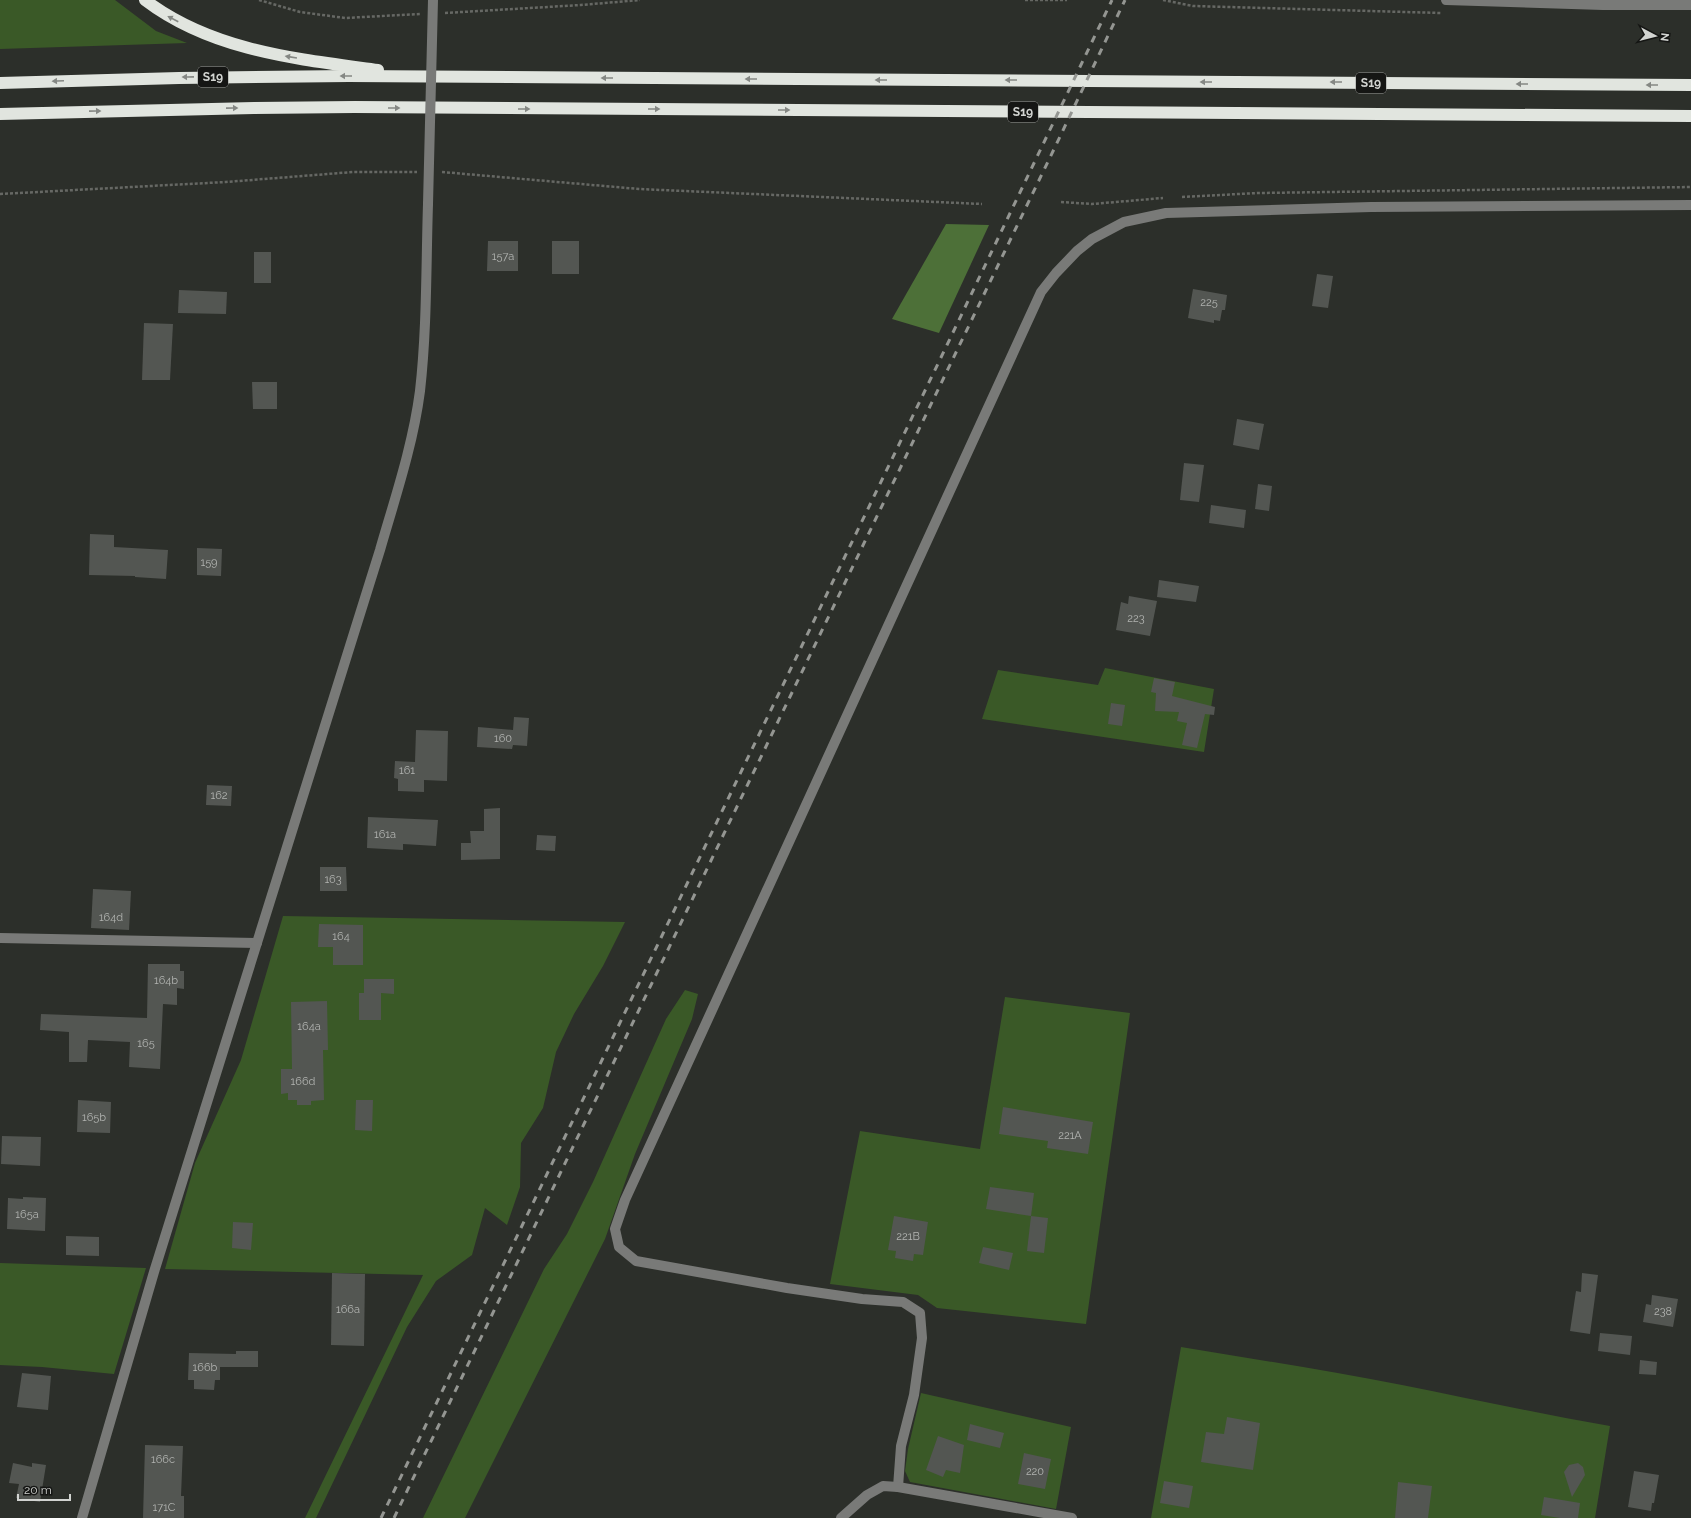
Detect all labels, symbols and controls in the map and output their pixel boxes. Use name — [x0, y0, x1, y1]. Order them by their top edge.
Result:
one-way arrow — [167, 15, 179, 22]
north arrow — [1635, 16, 1675, 56]
text: N — [1657, 32, 1671, 42]
one-way arrow — [285, 54, 297, 60]
road number: S19 — [198, 67, 228, 87]
one-way arrow — [339, 73, 352, 79]
road number: S19 — [1356, 73, 1386, 93]
one-way arrow — [181, 74, 194, 80]
one-way arrow — [600, 75, 613, 81]
one-way arrow — [744, 76, 757, 82]
one-way arrow — [874, 77, 887, 83]
one-way arrow — [1004, 77, 1017, 83]
one-way arrow — [51, 78, 64, 84]
one-way arrow — [1199, 79, 1212, 85]
one-way arrow — [1329, 79, 1342, 85]
one-way arrow — [1515, 81, 1528, 87]
one-way arrow — [1645, 82, 1658, 88]
road number: S19 — [1008, 102, 1038, 122]
one-way arrow — [226, 105, 239, 111]
one-way arrow — [388, 105, 401, 111]
one-way arrow — [518, 106, 531, 112]
one-way arrow — [648, 106, 661, 112]
one-way arrow — [778, 107, 791, 113]
one-way arrow — [89, 108, 102, 114]
house number: 157a — [492, 250, 514, 263]
house number: 225 — [1200, 296, 1218, 309]
house number: 159 — [200, 556, 218, 569]
house number: 223 — [1127, 612, 1145, 625]
house number: 160 — [494, 732, 512, 745]
house number: 161 — [399, 764, 415, 777]
house number: 162 — [210, 789, 228, 802]
house number: 161a — [374, 828, 396, 841]
house number: 163 — [324, 873, 342, 886]
house number: 164d — [99, 911, 123, 924]
house number: 164 — [332, 930, 350, 943]
house number: 164b — [154, 974, 178, 987]
house number: 164a — [297, 1020, 321, 1033]
house number: 165 — [137, 1037, 155, 1050]
house number: 166d — [291, 1075, 316, 1088]
house number: 165b — [82, 1111, 106, 1124]
house number: 221A — [1058, 1129, 1082, 1142]
house number: 165a — [15, 1208, 39, 1221]
house number: 221B — [896, 1230, 920, 1243]
house number: 166a — [336, 1303, 360, 1316]
house number: 238 — [1654, 1305, 1672, 1318]
house number: 166b — [193, 1361, 218, 1374]
house number: 166c — [151, 1453, 175, 1466]
house number: 220 — [1026, 1465, 1044, 1478]
scale bar — [18, 1476, 70, 1502]
text: 20 m — [24, 1483, 52, 1497]
house number: 171C — [153, 1501, 176, 1514]

